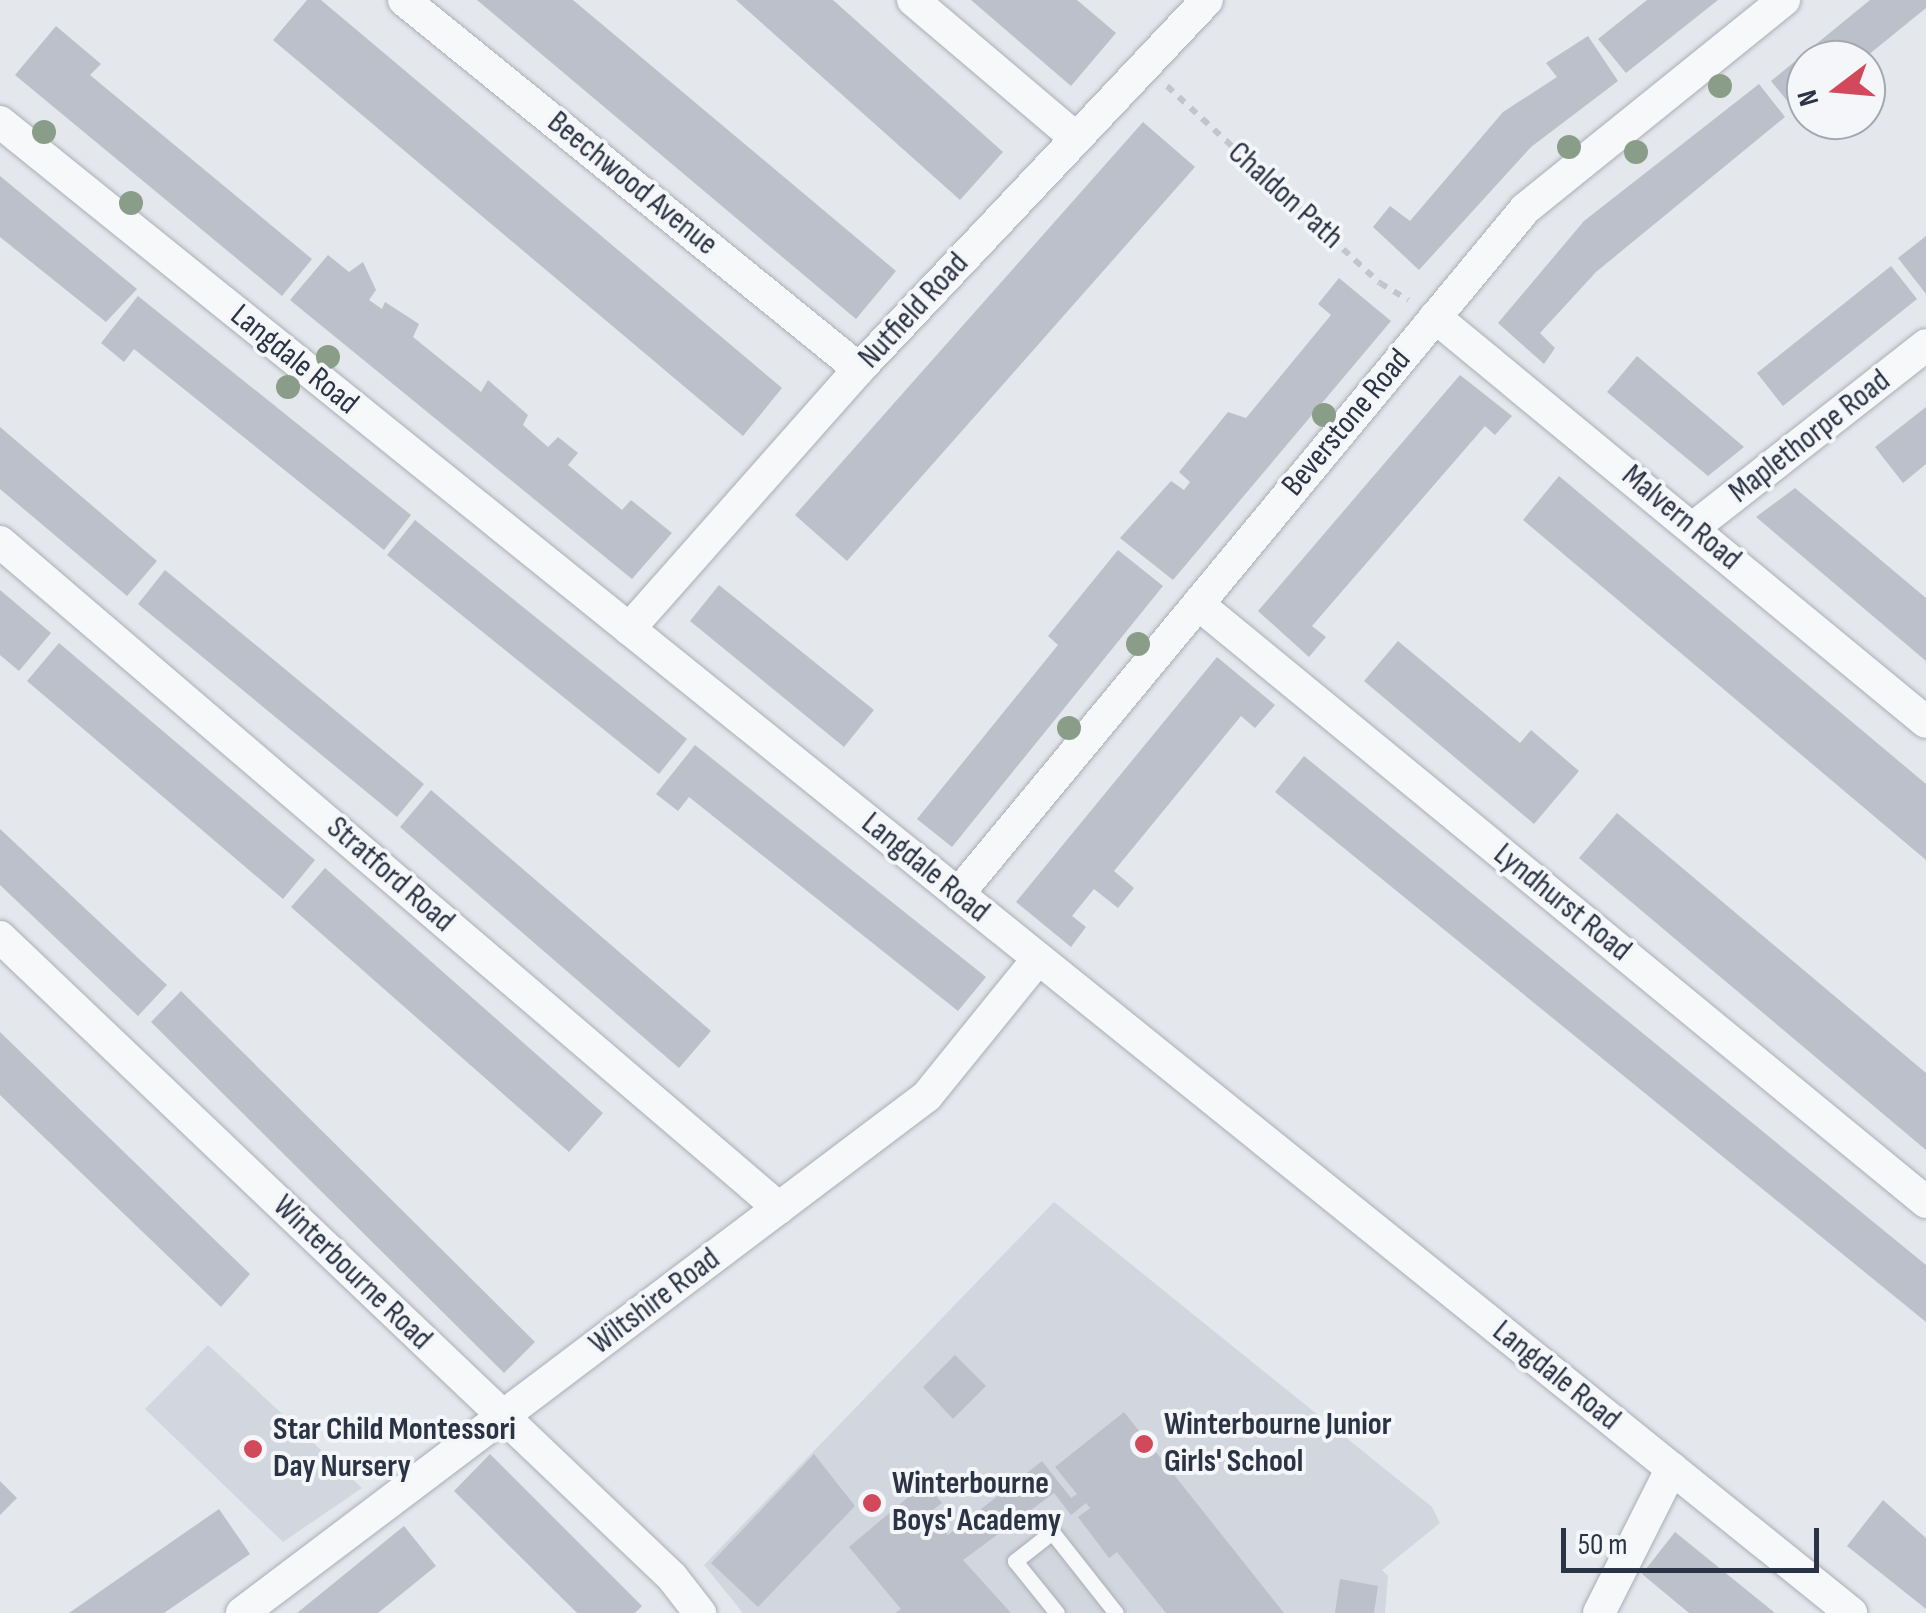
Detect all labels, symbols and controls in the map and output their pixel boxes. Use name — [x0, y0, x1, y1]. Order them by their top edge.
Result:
north arrow — [1786, 40, 1886, 140]
text: N — [1791, 86, 1827, 110]
street label: Beechwood Avenue — [539, 104, 725, 264]
street label: Chaldon Path — [1219, 134, 1351, 258]
street label: Nutfield Road — [851, 245, 977, 377]
street label: Langdale Road — [222, 297, 366, 423]
street label: Beverstone Road — [1275, 342, 1419, 504]
street label: Maplethorpe Road — [1722, 362, 1898, 512]
street label: Malvern Road — [1614, 457, 1748, 579]
street label: Langdale Road — [853, 805, 997, 931]
street label: Stratford Road — [318, 809, 462, 941]
street label: Lyndhurst Road — [1485, 836, 1639, 970]
street label: Winterbourne Road — [264, 1188, 440, 1358]
street label: Wiltshire Road — [582, 1241, 728, 1363]
street label: Langdale Road — [1484, 1313, 1628, 1439]
place label: Winterbourne Junior Girls' School — [1164, 1407, 1392, 1482]
place label: Star Child Montessori Day Nursery — [273, 1412, 516, 1487]
marker: Winterbourne Junior Girls' School — [1133, 1433, 1155, 1455]
marker: Star Child Montessori Day Nursery — [242, 1438, 264, 1460]
place label: Winterbourne Boys' Academy — [892, 1466, 1061, 1541]
marker: Winterbourne Boys' Academy — [861, 1492, 883, 1514]
scale bar — [1566, 1508, 1824, 1570]
text: 50 m — [1578, 1527, 1627, 1563]

